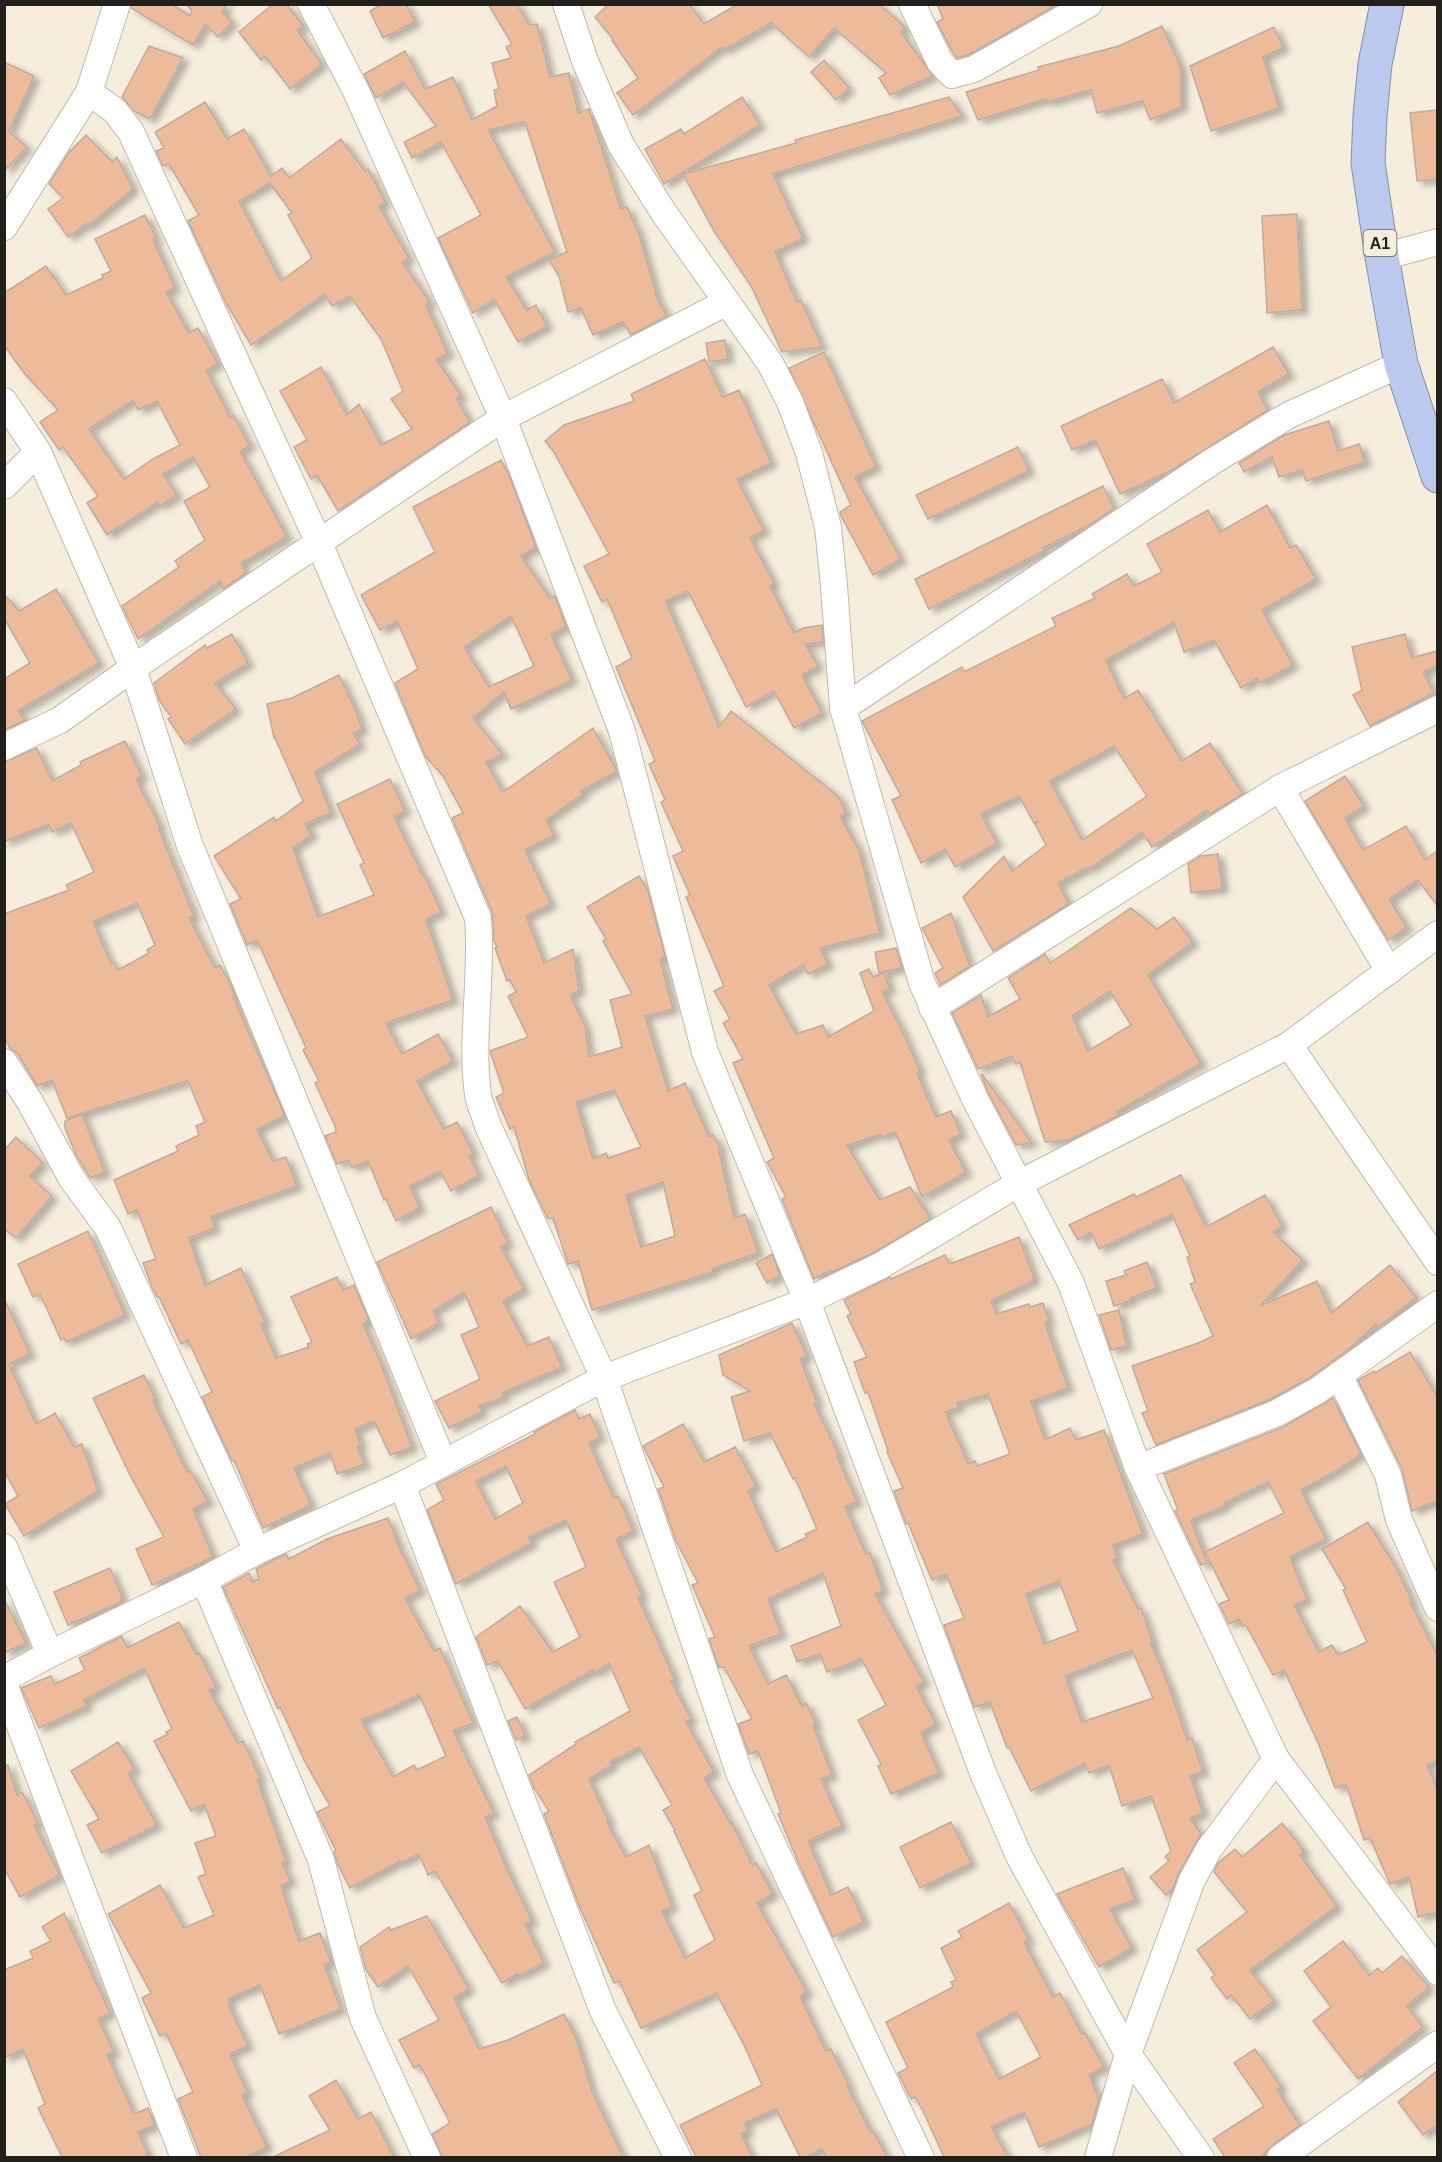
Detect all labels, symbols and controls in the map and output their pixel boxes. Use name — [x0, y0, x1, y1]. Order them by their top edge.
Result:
road number: A1 — [1364, 230, 1396, 256]

